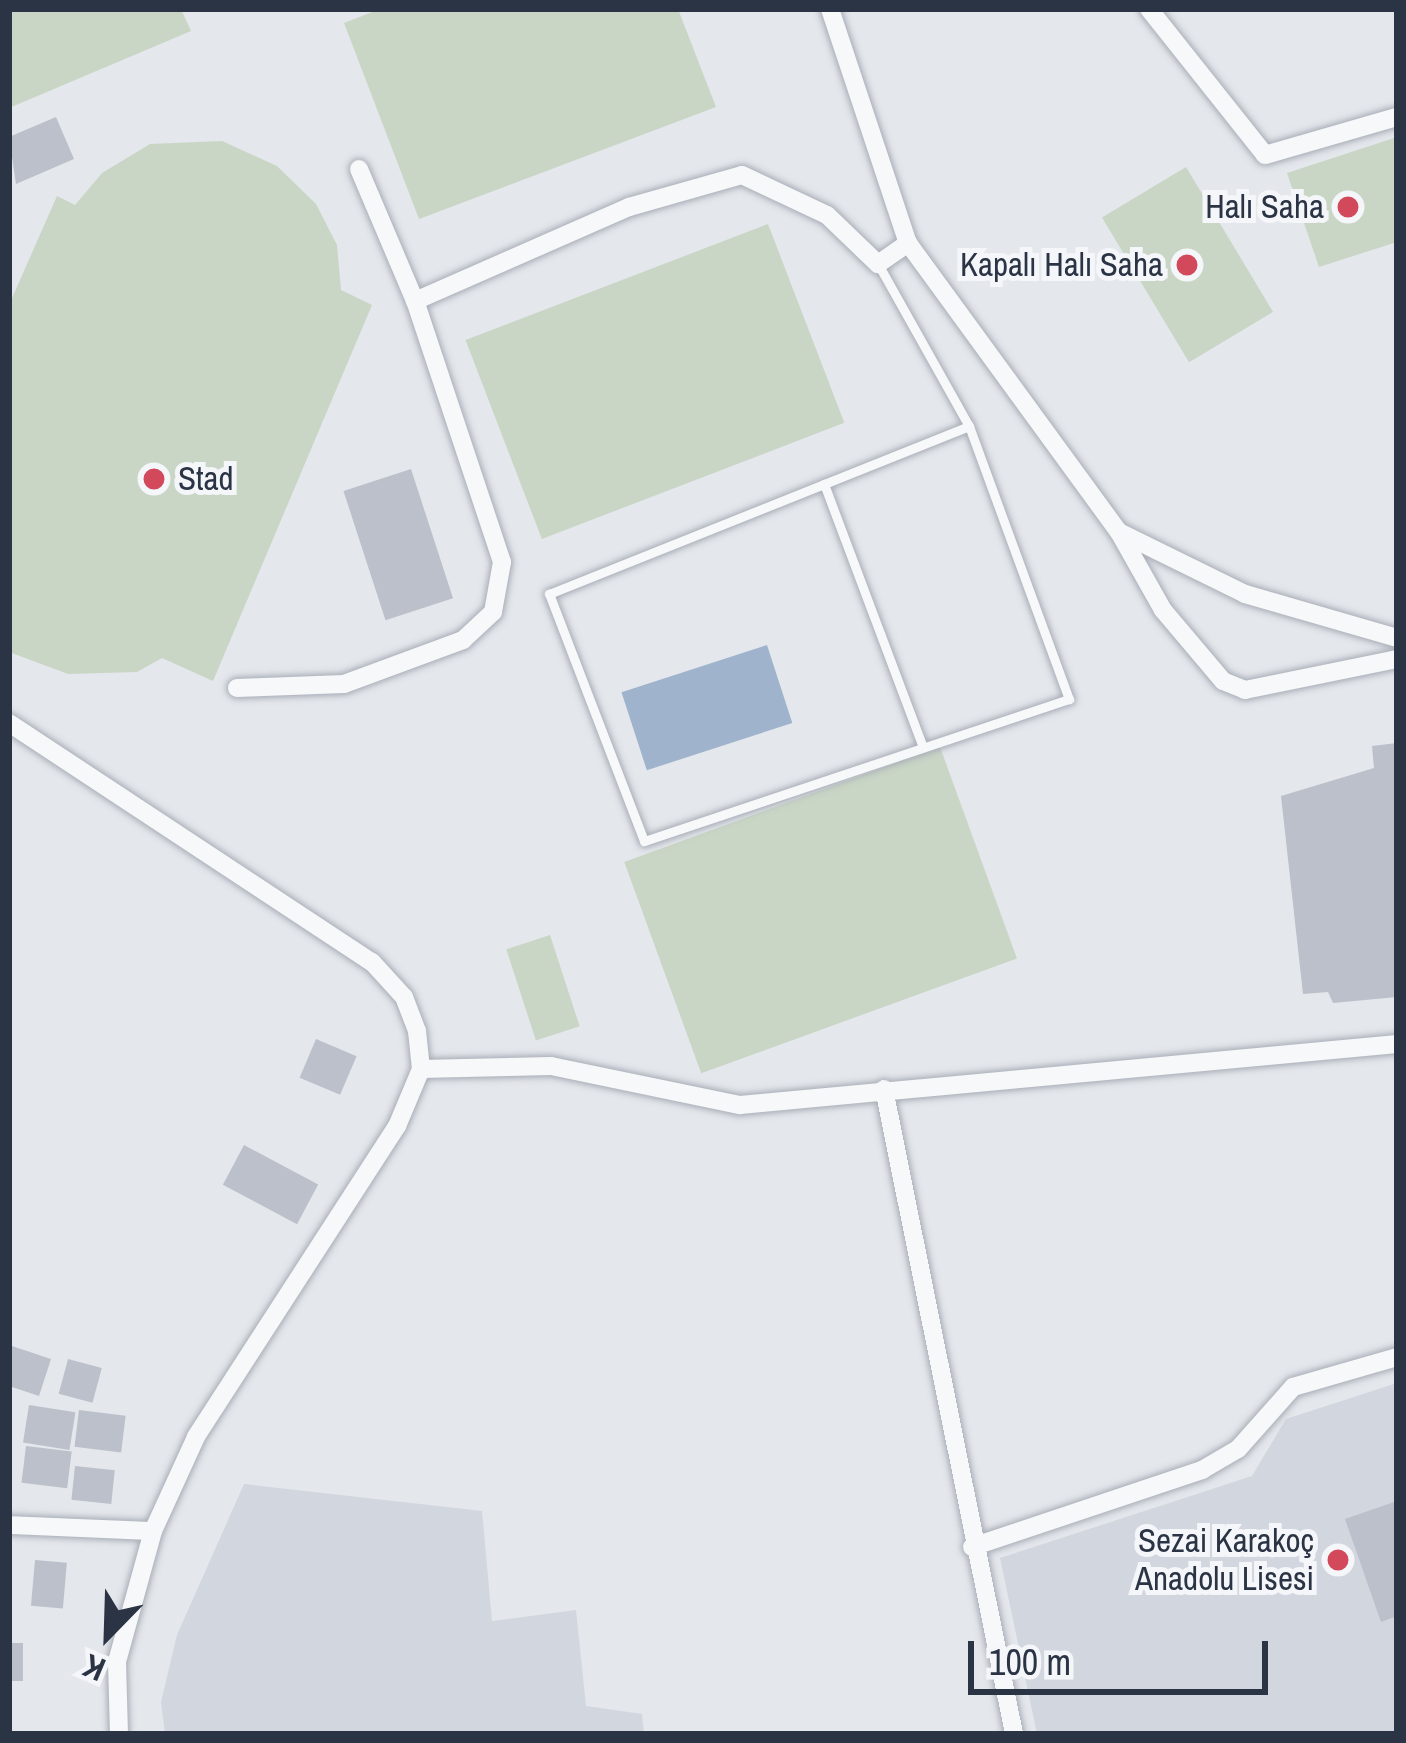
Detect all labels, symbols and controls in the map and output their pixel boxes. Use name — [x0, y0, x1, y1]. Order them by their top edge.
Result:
place label: Halı Saha — [1205, 187, 1324, 227]
marker: Halı Saha — [1335, 194, 1361, 220]
place label: Kapalı Halı Saha — [960, 245, 1163, 285]
marker: Kapalı Halı Saha — [1174, 252, 1200, 278]
place label: Stad — [178, 459, 234, 499]
marker: Stad — [141, 466, 167, 492]
place label: Sezai Karakoç Anadolu Lisesi — [1135, 1521, 1314, 1599]
marker: Sezai Karakoç Anadolu Lisesi — [1325, 1547, 1351, 1573]
north arrow — [48, 1575, 168, 1695]
scale bar — [974, 1617, 1274, 1691]
text: 100 m — [989, 1638, 1071, 1686]
text: K — [76, 1644, 112, 1692]

